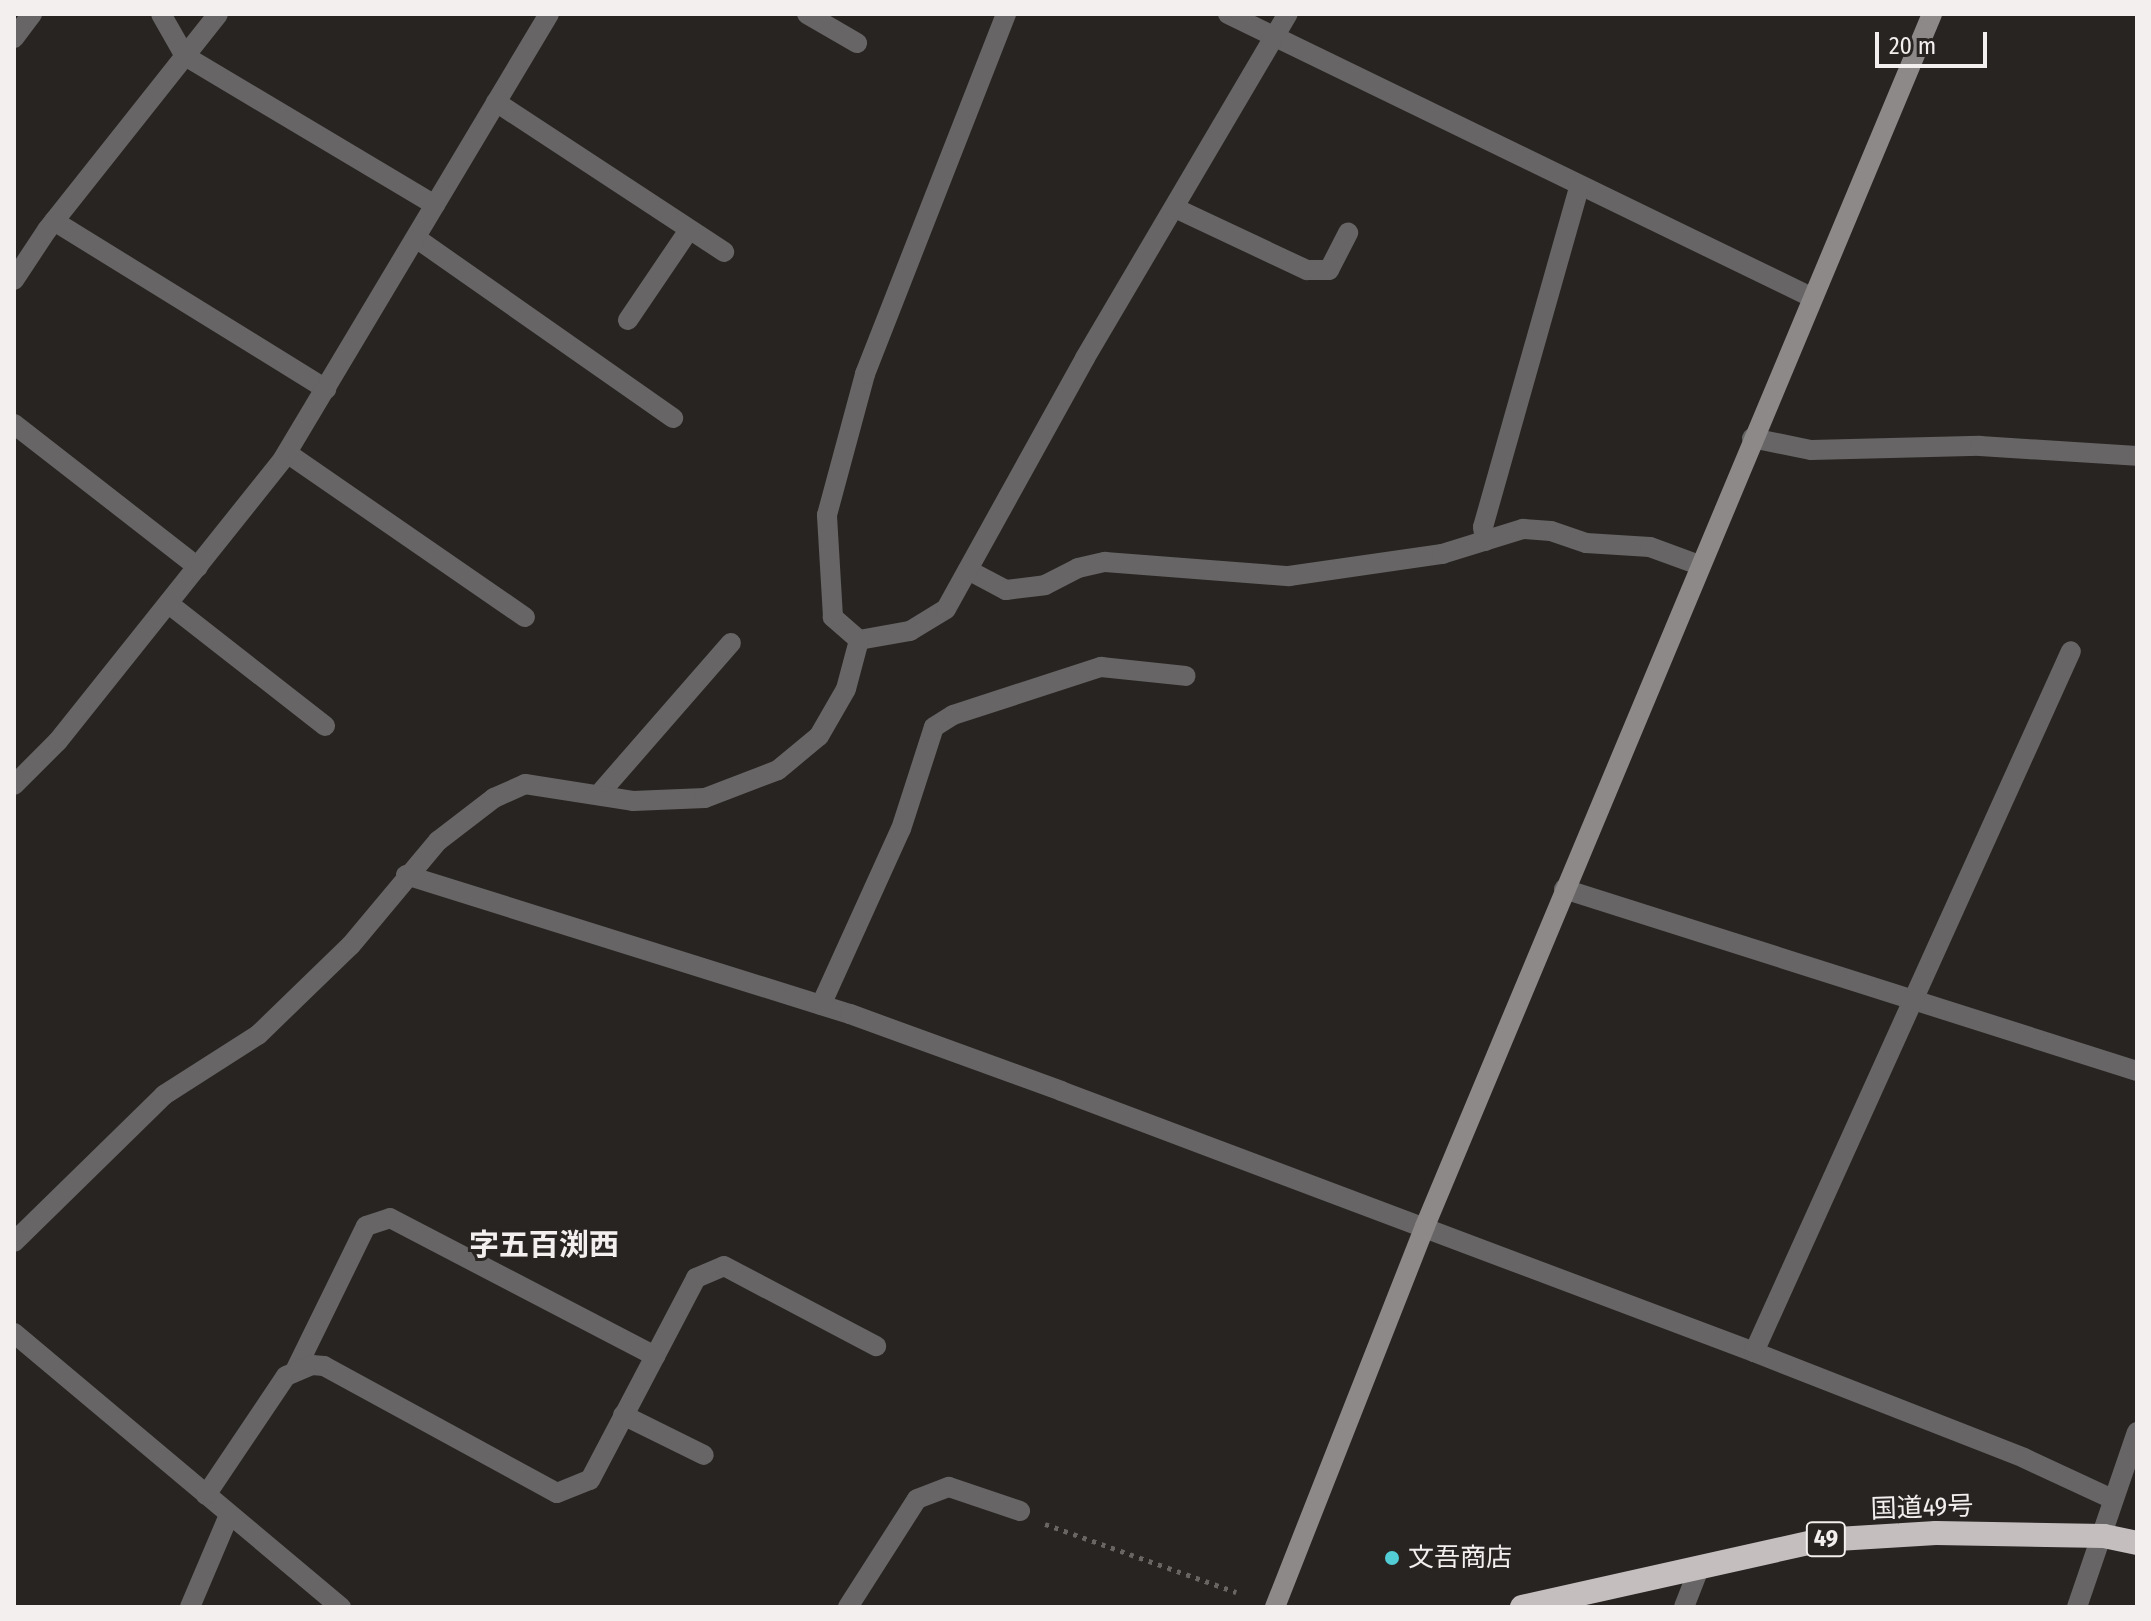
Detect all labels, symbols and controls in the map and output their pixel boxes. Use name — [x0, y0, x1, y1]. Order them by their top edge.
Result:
scale bar — [1879, 16, 1991, 66]
text: 20 m — [1889, 32, 1936, 60]
district label: 字五百渕西 — [469, 1227, 619, 1263]
street label: 国道49号 — [1870, 1491, 1974, 1525]
road number: 49 — [1804, 1519, 1848, 1559]
place label: 文吾商店 — [1408, 1542, 1512, 1574]
marker: 文吾商店 — [1383, 1549, 1401, 1567]

